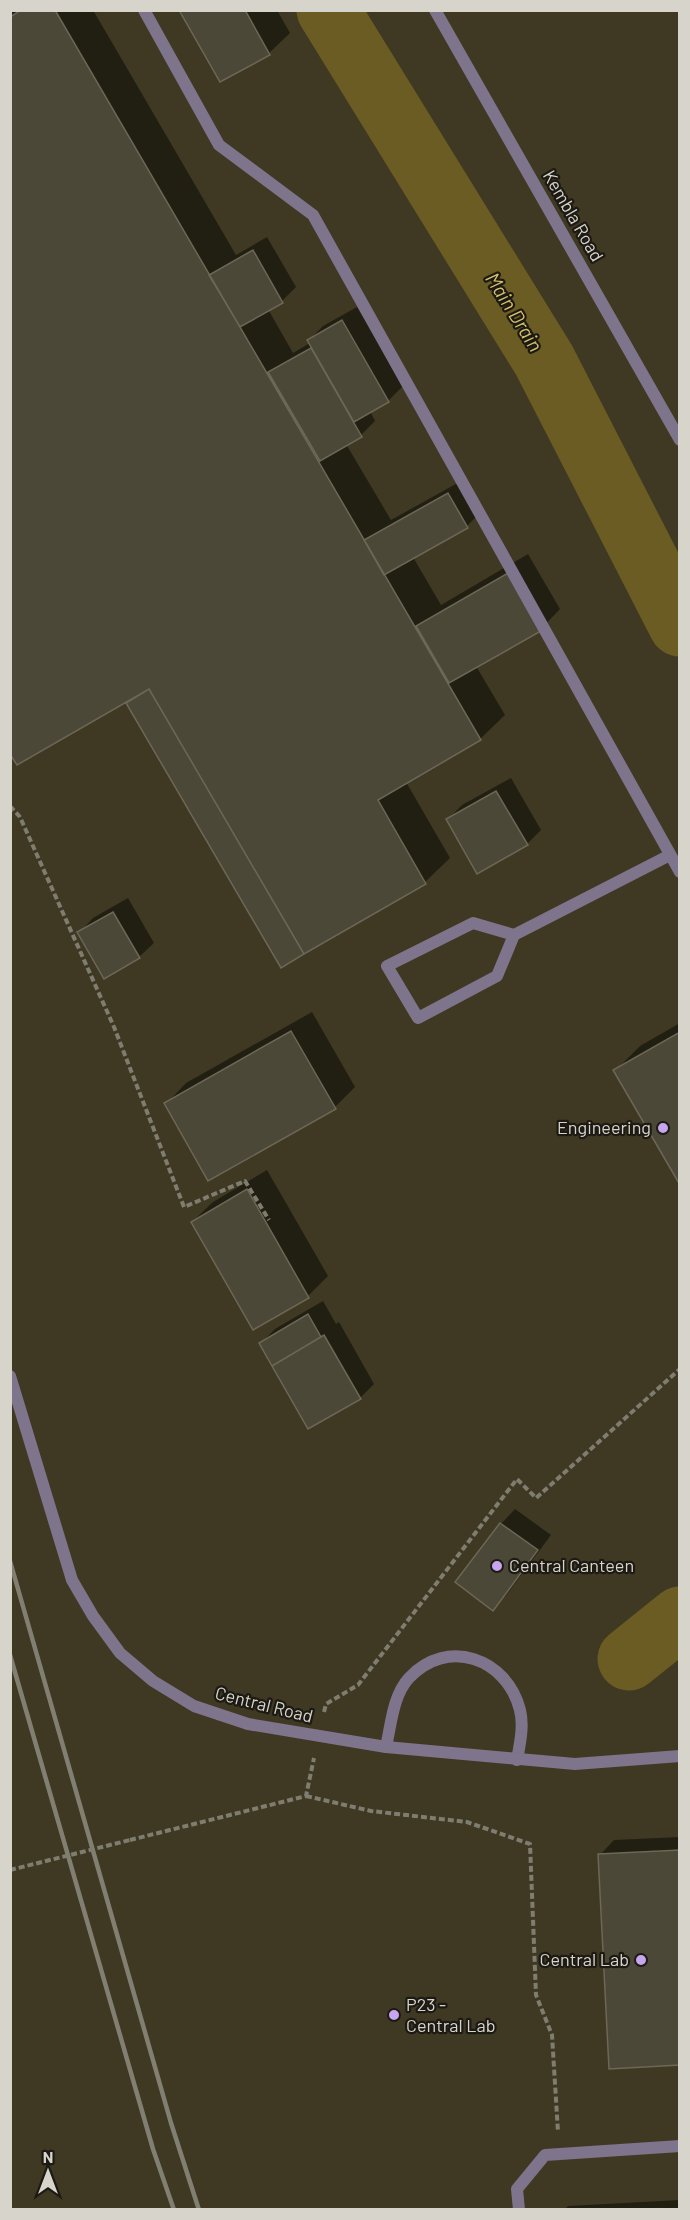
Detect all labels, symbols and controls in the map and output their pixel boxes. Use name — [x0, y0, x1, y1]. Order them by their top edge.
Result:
street label: Kembla Road — [539, 166, 609, 265]
water label: Main Drain — [481, 268, 548, 355]
place label: Engineering — [557, 1116, 651, 1138]
marker: Engineering — [656, 1121, 670, 1135]
place label: Central Canteen — [509, 1554, 634, 1576]
marker: Central Canteen — [490, 1559, 504, 1573]
street label: Central Road — [213, 1681, 315, 1727]
place label: Central Lab — [540, 1948, 629, 1970]
marker: Central Lab — [634, 1953, 648, 1967]
place label: P23 - Central Lab — [406, 1993, 495, 2036]
marker: P23 - Central Lab — [387, 2008, 401, 2022]
north arrow — [18, 2142, 78, 2202]
text: N — [43, 2147, 53, 2166]

